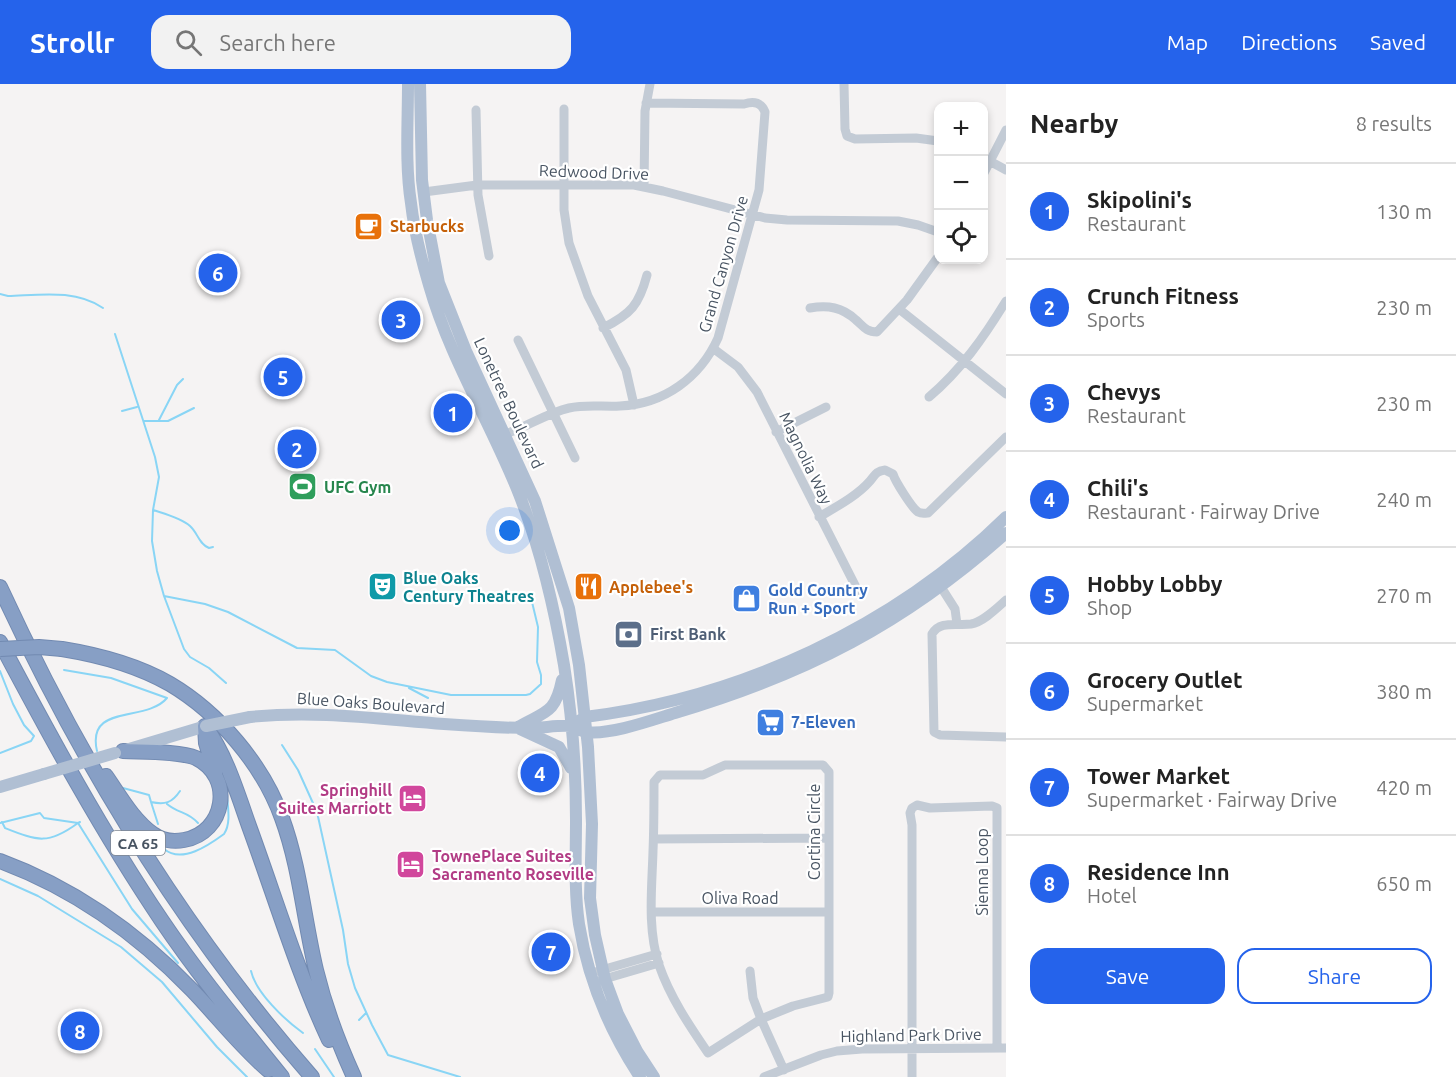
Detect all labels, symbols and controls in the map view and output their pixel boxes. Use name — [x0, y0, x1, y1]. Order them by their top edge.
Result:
search box — [151, 15, 571, 69]
icon: search — [172, 26, 205, 59]
text: Strollr — [30, 27, 115, 58]
text: Search here — [220, 30, 336, 55]
text: Map — [1167, 30, 1208, 54]
text: Directions — [1241, 30, 1337, 54]
text: Saved — [1370, 30, 1426, 54]
map controls — [934, 102, 988, 264]
button: + — [934, 102, 988, 156]
text: Nearby — [1030, 109, 1118, 138]
text: 8 results — [1356, 112, 1432, 135]
button: − — [934, 156, 988, 210]
street label: Redwood Drive — [539, 161, 649, 183]
text: Skipolini's — [1087, 187, 1192, 212]
street label: Grand Canyon Drive — [695, 193, 751, 335]
text: 1 — [1044, 200, 1055, 223]
text: 130 m — [1376, 200, 1432, 223]
cafe icon: Starbucks — [353, 210, 385, 242]
button: locate — [934, 210, 988, 264]
text: Restaurant — [1087, 212, 1186, 235]
place label: Starbucks — [390, 217, 464, 235]
pin: 6 — [198, 250, 238, 296]
text: Crunch Fitness — [1087, 283, 1239, 308]
text: 2 — [1044, 296, 1055, 319]
text: 230 m — [1376, 296, 1432, 319]
pin: 3 — [382, 298, 420, 342]
text: Sports — [1087, 308, 1145, 331]
street label: Lonetree Boulevard — [471, 335, 547, 471]
pin: 5 — [264, 354, 302, 400]
text: Chevys — [1087, 379, 1161, 404]
pin: 1 — [434, 390, 472, 436]
text: 3 — [1044, 392, 1055, 415]
text: 230 m — [1376, 392, 1432, 415]
text: Restaurant — [1087, 404, 1186, 427]
street label: Magnolia Way — [776, 409, 836, 507]
pin: 2 — [278, 426, 316, 472]
sports icon: UFC Gym — [287, 471, 319, 503]
text: Chili's — [1087, 475, 1149, 500]
place label: UFC Gym — [324, 478, 391, 496]
text: 4 — [1044, 488, 1055, 511]
text: 240 m — [1376, 488, 1432, 511]
text: Restaurant · Fairway Drive — [1087, 500, 1320, 523]
your location — [495, 516, 524, 545]
place label: Blue Oaks Century Theatres — [403, 569, 534, 605]
theatre icon: Blue Oaks Century Theatres — [366, 571, 398, 603]
restaurant icon: Applebee's — [572, 571, 604, 603]
text: Hobby Lobby — [1087, 571, 1222, 596]
place label: Applebee's — [609, 578, 693, 596]
place label: Gold Country Run + Sport — [768, 581, 868, 617]
shop icon: Gold Country Run + Sport — [731, 583, 763, 615]
text: 5 — [1044, 584, 1055, 607]
text: 270 m — [1376, 584, 1432, 607]
text: Shop — [1087, 596, 1132, 619]
bank icon: First Bank — [613, 618, 645, 650]
place label: First Bank — [650, 625, 726, 643]
text: Grocery Outlet — [1087, 667, 1242, 692]
text: 6 — [1044, 680, 1055, 703]
text: 380 m — [1376, 680, 1432, 703]
street label: Blue Oaks Boulevard — [296, 689, 446, 717]
text: Supermarket — [1087, 692, 1203, 715]
supermarket icon: 7-Eleven — [754, 706, 786, 738]
place label: 7-Eleven — [791, 713, 856, 731]
pin: 4 — [520, 750, 560, 796]
text: Tower Market — [1087, 763, 1230, 788]
text: 7 — [1044, 776, 1055, 799]
text: 420 m — [1376, 776, 1432, 799]
place label: Springhill Suites Marriott — [278, 781, 392, 817]
hotel icon: Springhill Suites Marriott — [397, 783, 429, 815]
street label: Cortina Circle — [805, 784, 823, 880]
text: Supermarket · Fairway Drive — [1087, 788, 1337, 811]
street label: Sienna Loop — [973, 828, 991, 916]
road number: CA 65 — [111, 831, 165, 855]
place label: TownePlace Suites Sacramento Roseville — [432, 847, 594, 883]
hotel icon: TownePlace Suites Sacramento Roseville — [395, 849, 427, 881]
text: Residence Inn — [1087, 859, 1230, 884]
text: 8 — [1044, 872, 1055, 895]
text: 650 m — [1376, 872, 1432, 895]
text: Hotel — [1087, 884, 1137, 907]
street label: Oliva Road — [701, 889, 779, 907]
pin: 7 — [532, 930, 570, 974]
button: Save — [1030, 948, 1225, 1004]
button: Share — [1237, 948, 1432, 1004]
pin: 8 — [60, 1008, 100, 1054]
street label: Highland Park Drive — [840, 1025, 982, 1045]

